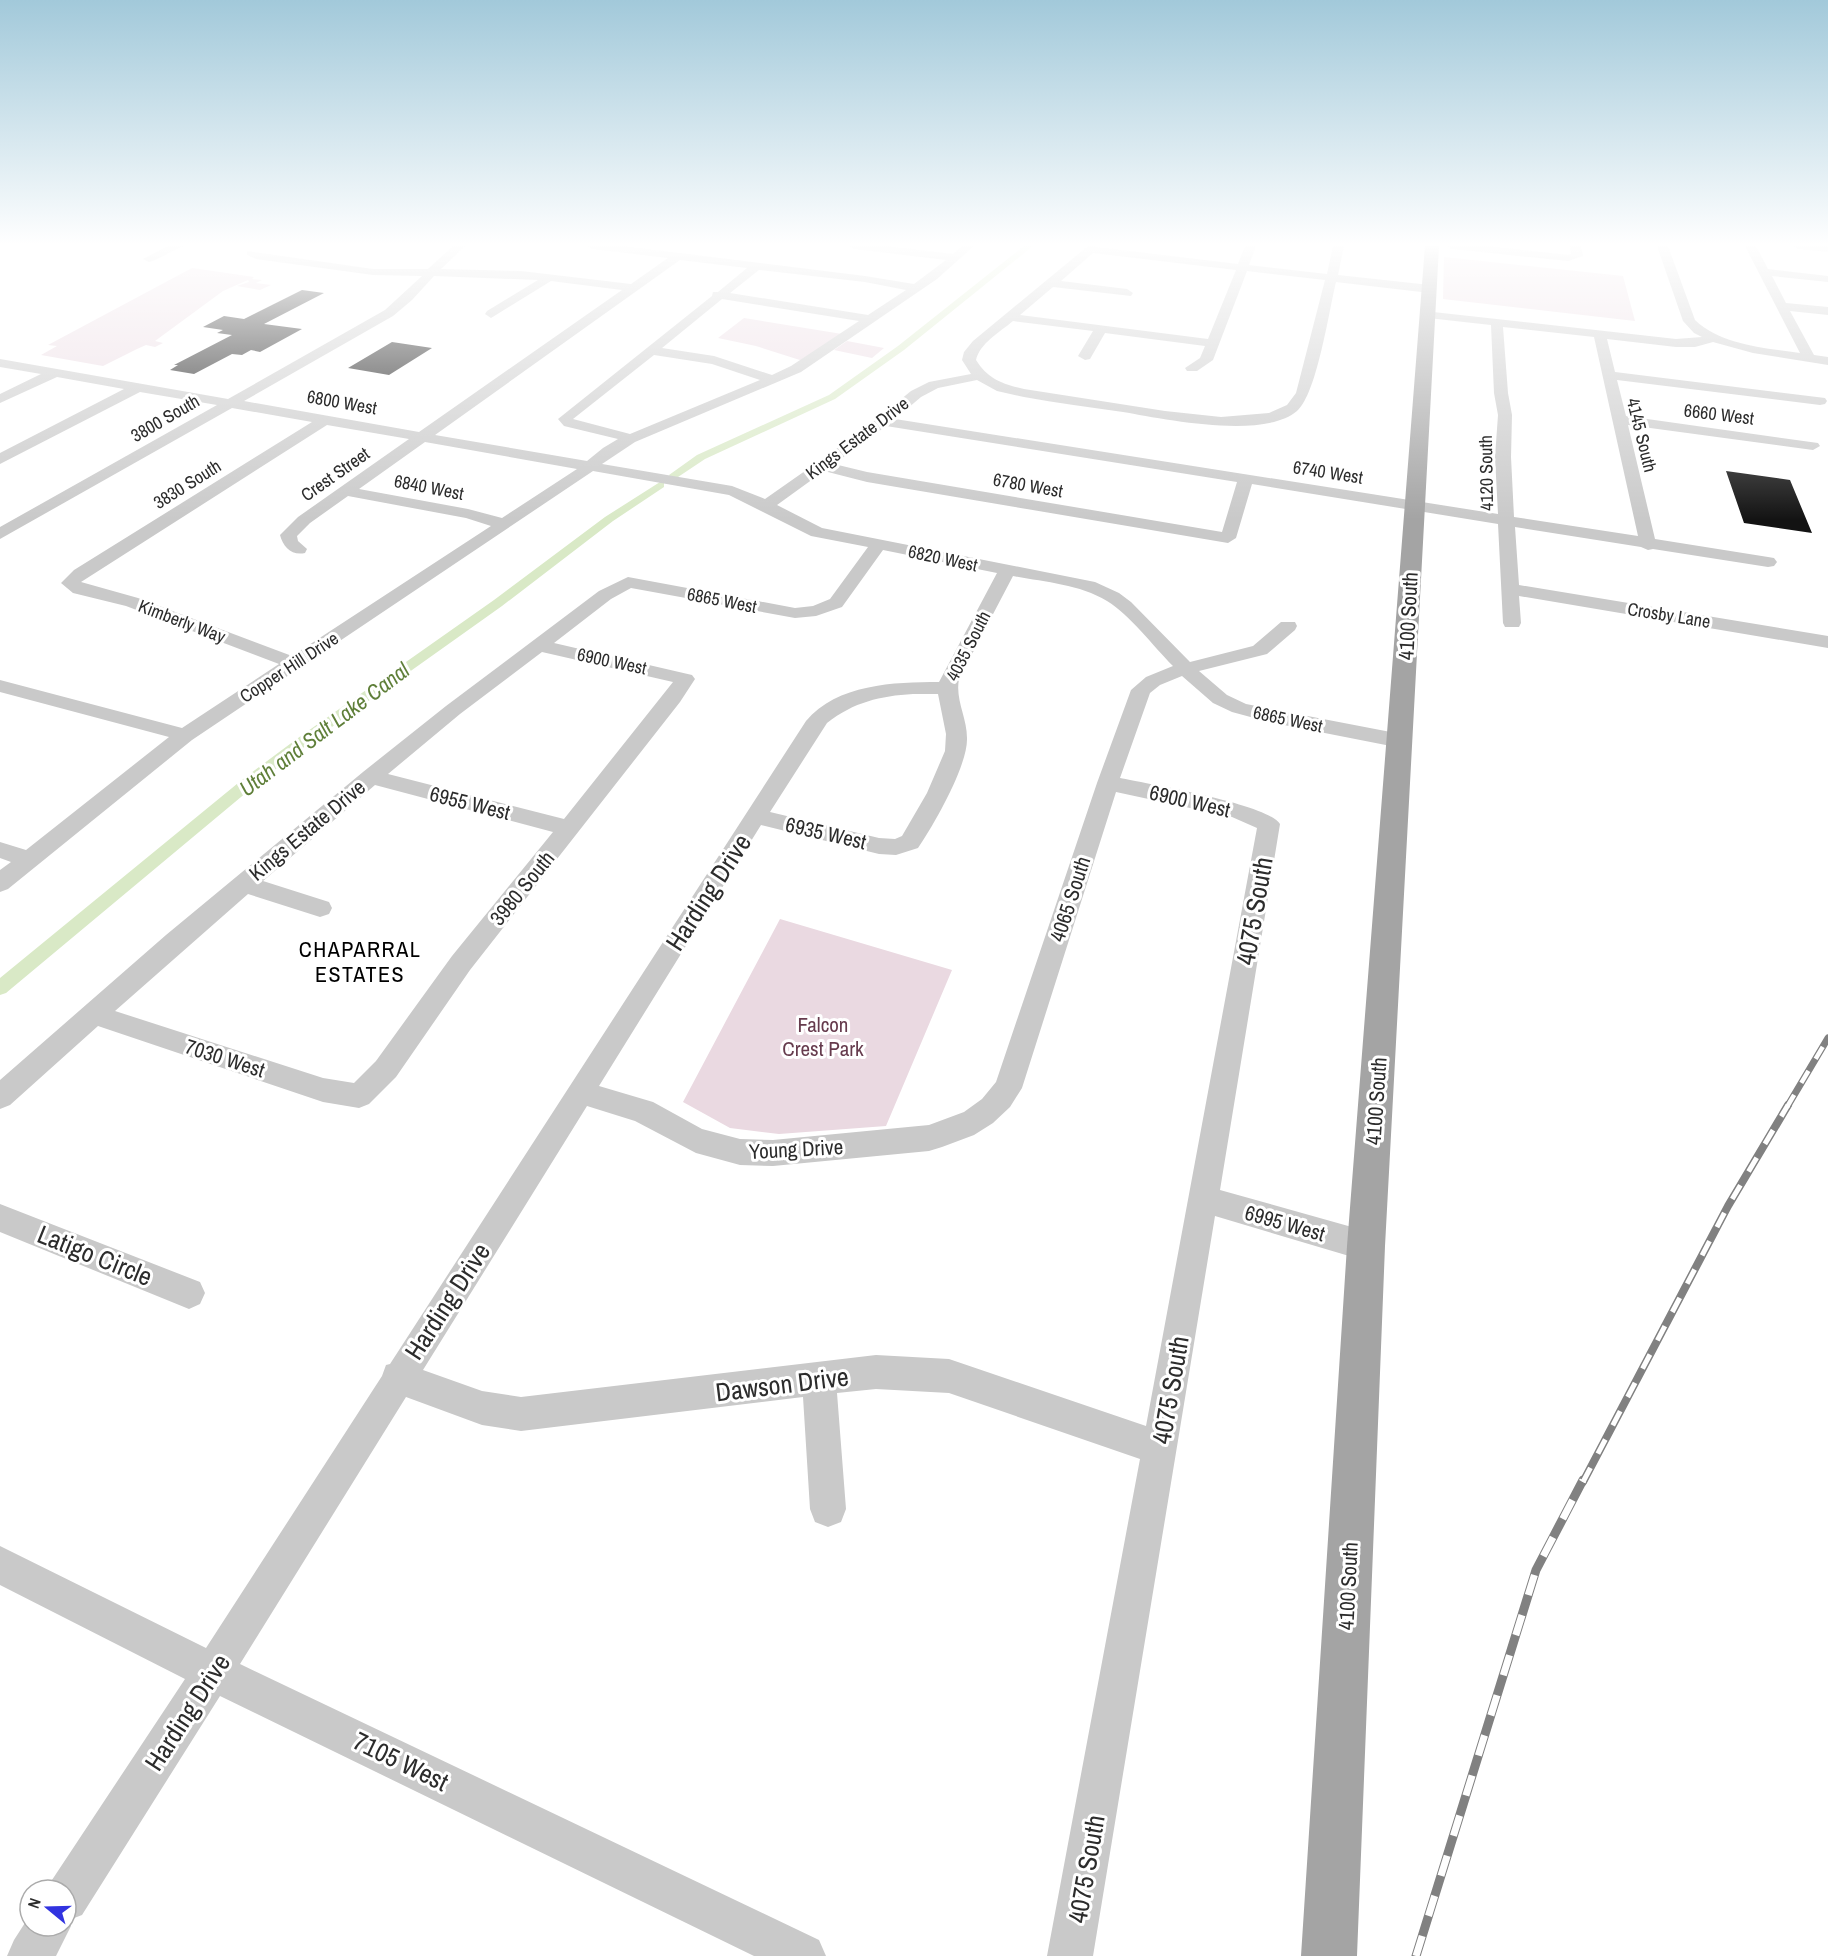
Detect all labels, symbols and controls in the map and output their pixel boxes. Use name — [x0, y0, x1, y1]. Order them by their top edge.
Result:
street label: 6800 West — [305, 384, 379, 420]
street label: 3800 South — [126, 388, 204, 448]
street label: Kings Estate Drive — [800, 391, 914, 485]
street label: 4145 South — [1621, 395, 1663, 475]
street label: 6660 West — [1683, 397, 1755, 431]
street label: 4120 South — [1473, 435, 1499, 511]
street label: Crest Street — [296, 441, 374, 507]
street label: 3830 South — [148, 453, 226, 515]
street label: 6740 West — [1291, 454, 1365, 490]
street label: 6780 West — [991, 467, 1065, 503]
street label: 6840 West — [392, 468, 466, 506]
street label: 6820 West — [906, 538, 980, 578]
street label: 4100 South — [1391, 571, 1425, 661]
street label: 6865 West — [685, 581, 759, 619]
street label: Kimberly Way — [135, 593, 230, 649]
street label: Crosby Lane — [1626, 596, 1712, 634]
street label: 4035 South — [940, 607, 996, 685]
street label: Copper Hill Drive — [235, 626, 343, 708]
street label: 6900 West — [575, 641, 649, 681]
water label: Utah and Salt Lake Canal — [233, 655, 416, 803]
street label: 6865 West — [1251, 699, 1325, 739]
street label: Kings Estate Drive — [243, 773, 371, 887]
street label: 6900 West — [1147, 778, 1233, 824]
street label: 6955 West — [427, 779, 514, 827]
street label: 6935 West — [783, 810, 869, 856]
street label: Harding Drive — [657, 827, 759, 957]
street label: 3980 South — [483, 845, 561, 931]
street label: 4065 South — [1043, 853, 1097, 945]
street label: 4075 South — [1227, 854, 1281, 968]
district label: CHAPARRAL ESTATES — [299, 934, 421, 989]
park label: Falcon Crest Park — [782, 1010, 864, 1063]
street label: 7030 West — [182, 1032, 269, 1085]
street label: 4100 South — [1358, 1056, 1394, 1146]
street label: Young Drive — [748, 1132, 844, 1166]
street label: 6995 West — [1242, 1198, 1329, 1248]
street label: Latigo Circle — [32, 1216, 158, 1294]
street label: Harding Drive — [396, 1236, 498, 1366]
street label: 4075 South — [1143, 1333, 1197, 1447]
street label: Dawson Drive — [713, 1358, 851, 1410]
street label: 4100 South — [1331, 1541, 1365, 1631]
street label: Harding Drive — [136, 1647, 238, 1777]
street label: 7105 West — [348, 1723, 454, 1799]
street label: 4075 South — [1059, 1812, 1113, 1926]
north arrow — [18, 1878, 78, 1938]
text: N — [22, 1895, 46, 1911]

